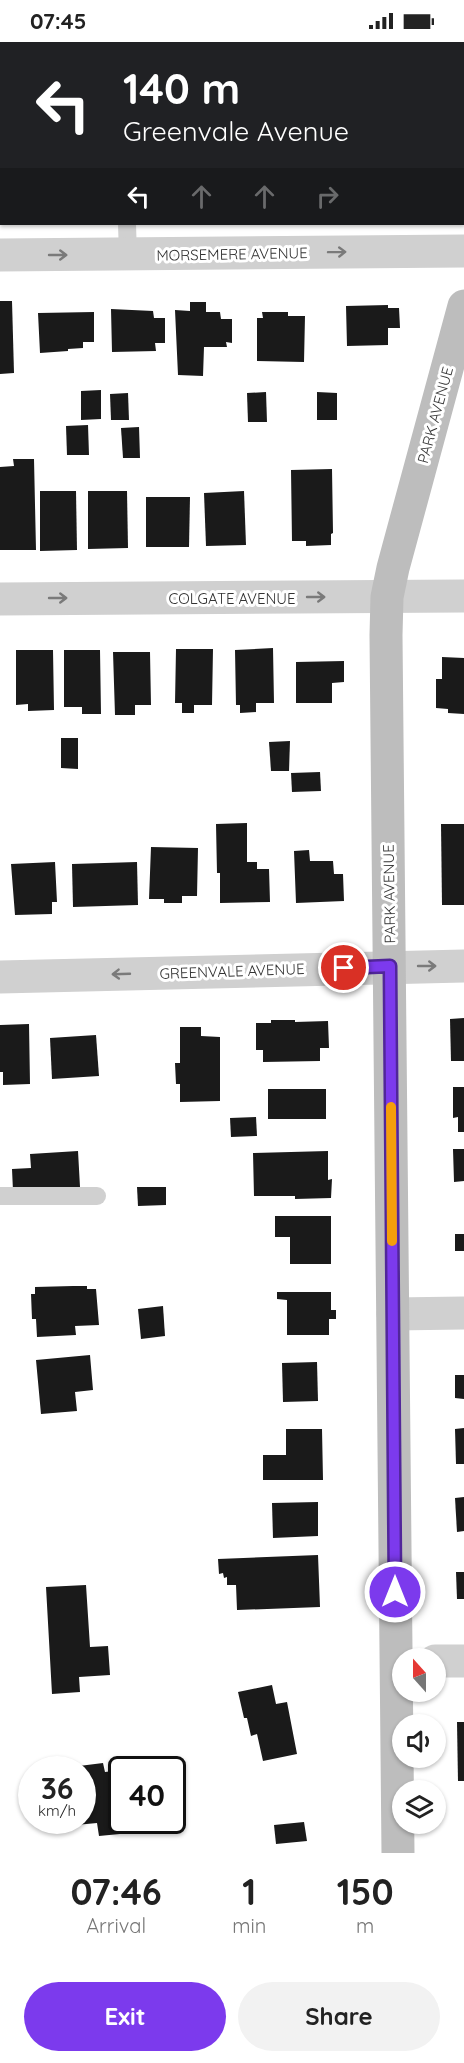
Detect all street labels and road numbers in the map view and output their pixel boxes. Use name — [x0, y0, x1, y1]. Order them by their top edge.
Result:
street label: MORSEMERE AVENUE — [156, 243, 308, 265]
street label: PARK AVENUE — [413, 365, 457, 465]
street label: COLGATE AVENUE — [168, 589, 296, 608]
street label: PARK AVENUE — [379, 844, 399, 944]
street label: GREENVALE AVENUE — [159, 959, 305, 983]

